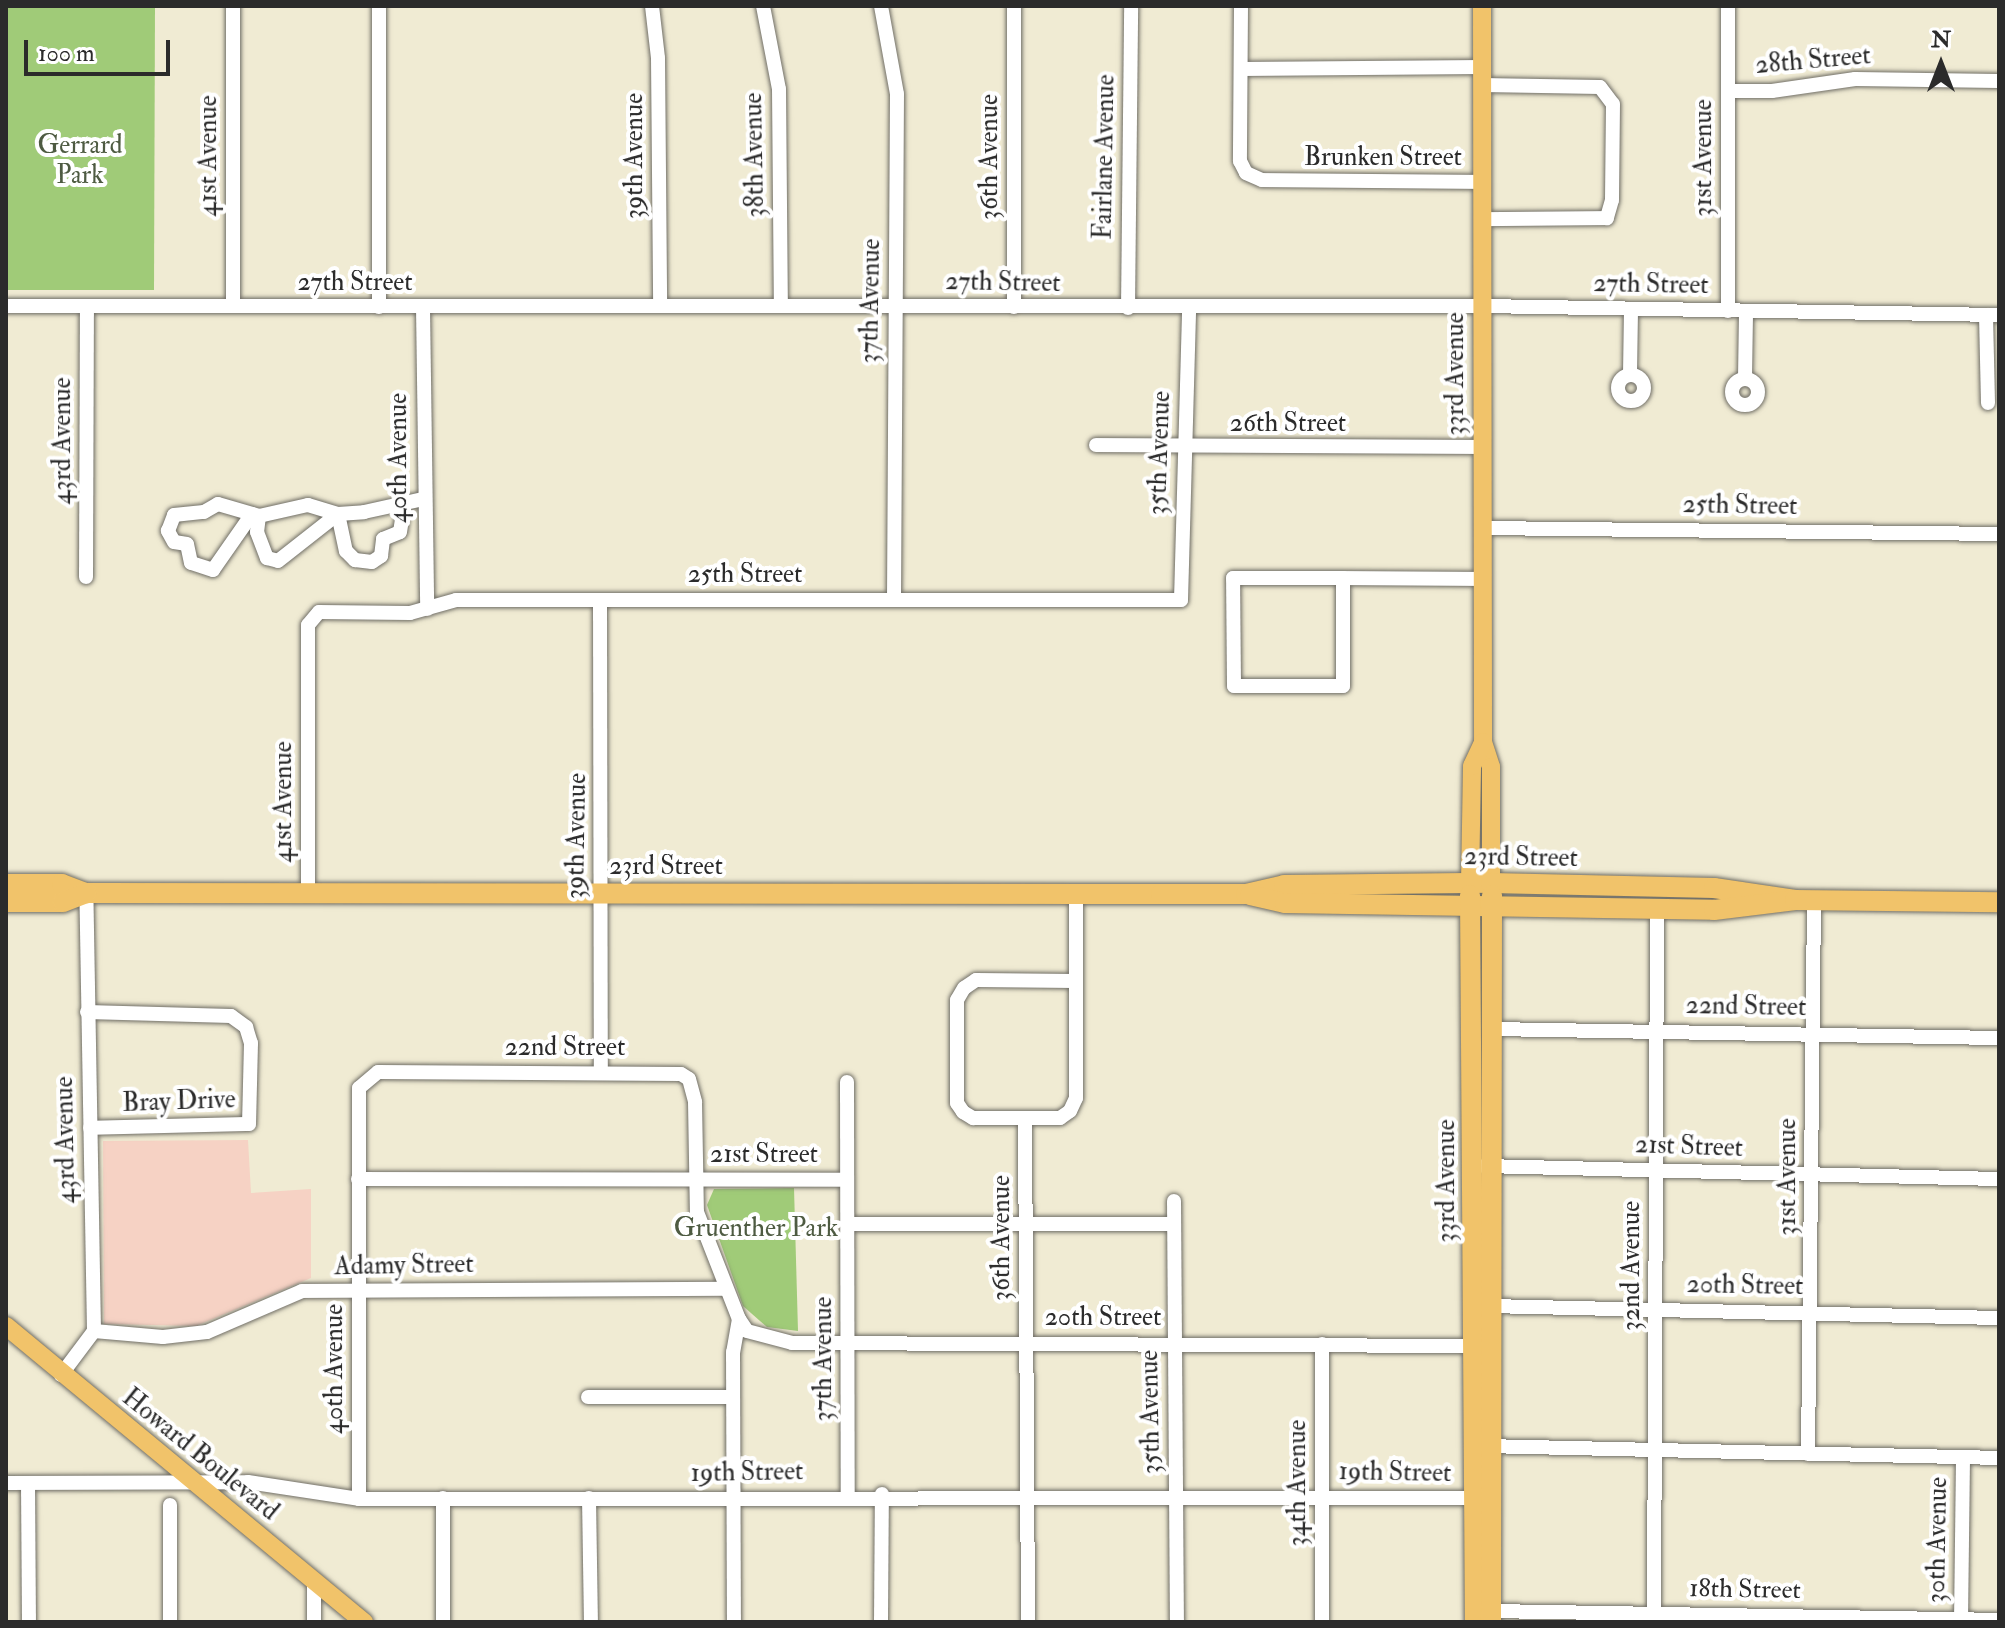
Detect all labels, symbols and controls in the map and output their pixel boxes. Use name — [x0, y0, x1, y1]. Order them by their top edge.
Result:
scale bar — [28, 24, 174, 74]
north arrow — [1901, 24, 1981, 104]
text: N — [1931, 26, 1951, 54]
text: 100 m — [38, 38, 95, 69]
street label: 28th Street — [1754, 40, 1872, 82]
street label: Fairlane Avenue — [1088, 74, 1122, 240]
street label: 38th Avenue — [738, 92, 772, 218]
street label: 39th Avenue — [619, 93, 651, 219]
street label: 36th Avenue — [974, 94, 1006, 220]
street label: 41st Avenue — [193, 95, 225, 217]
street label: 31st Avenue — [1688, 99, 1720, 217]
park label: Gerrard Park — [37, 130, 123, 192]
street label: Brunken Street — [1304, 142, 1462, 174]
street label: 37th Avenue — [854, 238, 888, 364]
street label: 27th Street — [945, 266, 1061, 300]
street label: 27th Street — [297, 267, 413, 299]
street label: 27th Street — [1593, 268, 1709, 302]
street label: 33rd Avenue — [1440, 312, 1472, 436]
street label: 43rd Avenue — [47, 377, 79, 505]
street label: 35th Avenue — [1142, 390, 1178, 516]
street label: 40th Avenue — [383, 393, 415, 523]
street label: 26th Street — [1230, 408, 1346, 440]
street label: 25th Street — [1682, 489, 1798, 523]
street label: 25th Street — [688, 559, 802, 591]
street label: 41st Avenue — [268, 741, 300, 863]
street label: 39th Avenue — [560, 773, 594, 899]
street label: 23rd Street — [1464, 841, 1578, 875]
street label: 23rd Street — [609, 851, 723, 883]
street label: 22nd Street — [1685, 990, 1807, 1024]
street label: 22nd Street — [505, 1032, 625, 1064]
street label: 43rd Avenue — [49, 1076, 83, 1204]
street label: Bray Drive — [122, 1084, 236, 1120]
street label: 31st Avenue — [1772, 1118, 1804, 1236]
street label: 33rd Avenue — [1431, 1119, 1463, 1243]
street label: 21st Street — [1635, 1130, 1743, 1164]
street label: 21st Street — [710, 1139, 818, 1171]
street label: 36th Avenue — [986, 1175, 1018, 1301]
street label: 32nd Avenue — [1616, 1201, 1648, 1331]
park label: Gruenther Park — [674, 1213, 838, 1245]
street label: Adamy Street — [334, 1249, 474, 1283]
street label: 20th Street — [1686, 1269, 1804, 1303]
street label: 37th Avenue — [808, 1297, 840, 1421]
street label: 20th Street — [1045, 1302, 1161, 1334]
street label: 40th Avenue — [319, 1304, 351, 1434]
street label: 35th Avenue — [1134, 1350, 1168, 1474]
street label: Howard Boulevard — [115, 1382, 285, 1528]
street label: 34th Avenue — [1282, 1420, 1314, 1546]
street label: 19th Street — [690, 1456, 804, 1490]
street label: 19th Street — [1338, 1456, 1452, 1490]
street label: 30th Avenue — [1921, 1477, 1955, 1603]
street label: 18th Street — [1689, 1573, 1801, 1607]

